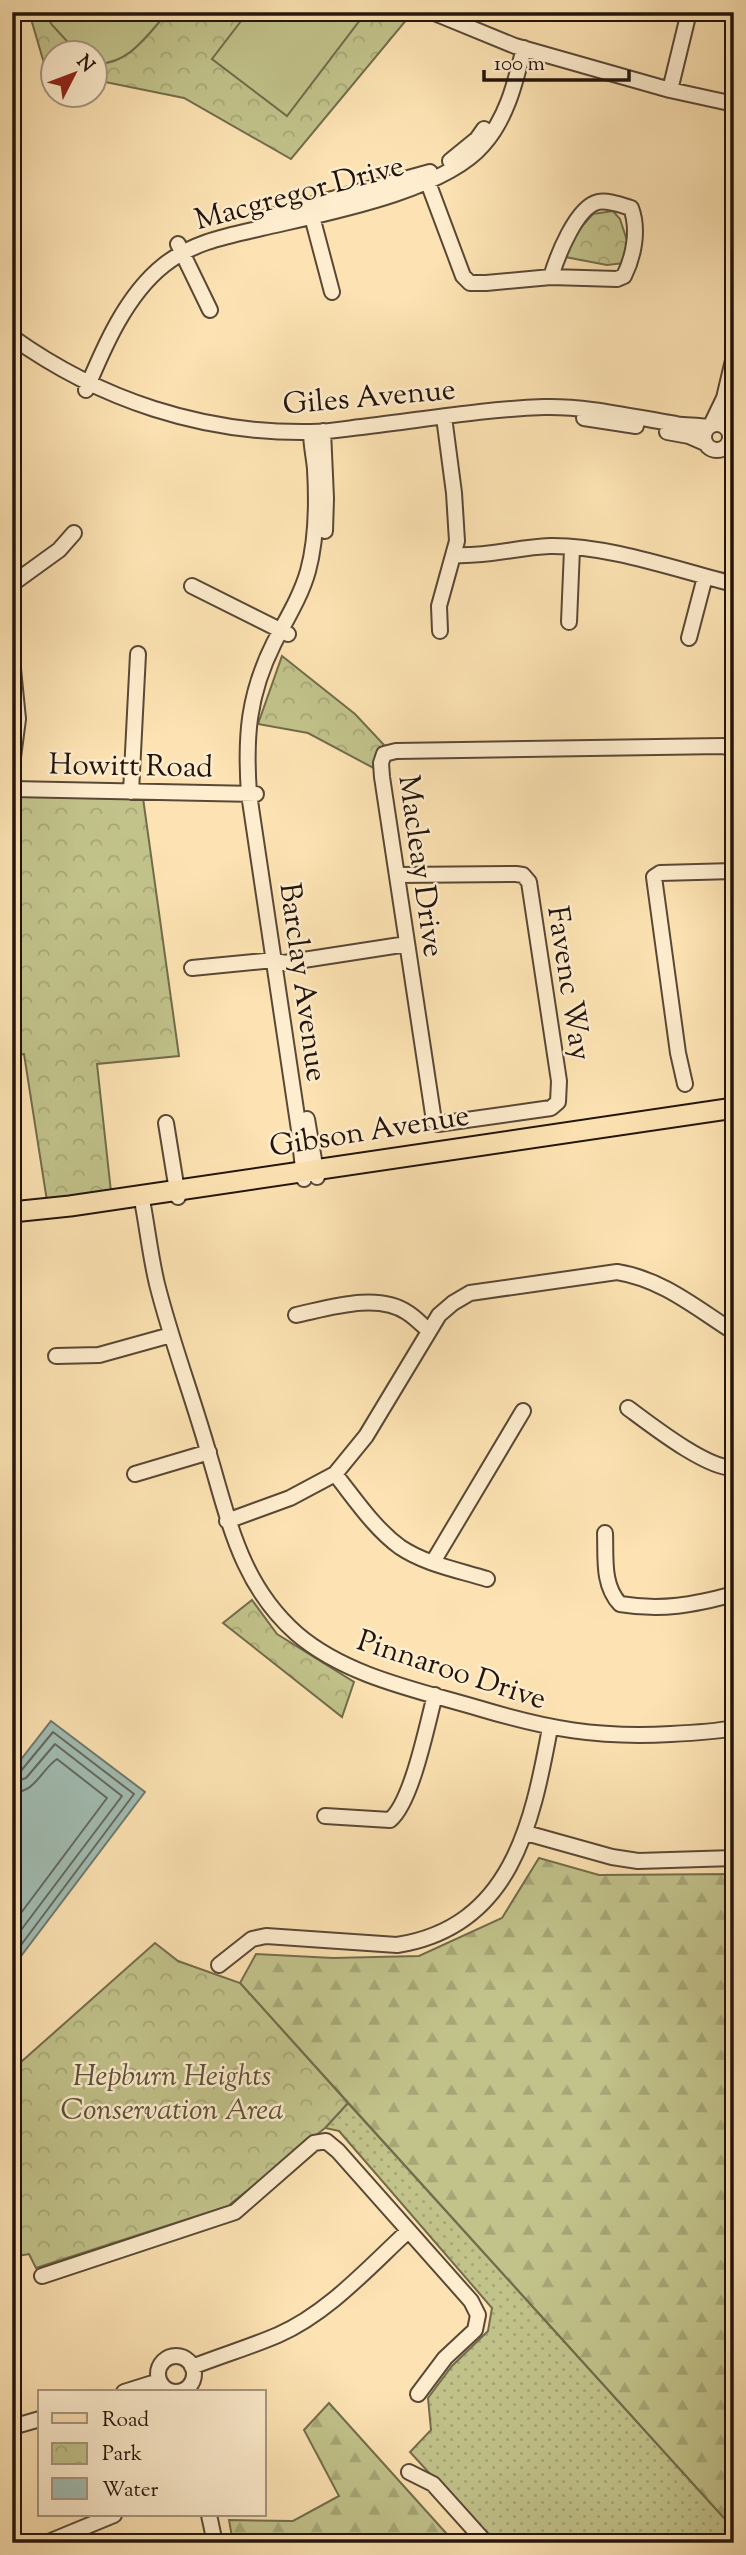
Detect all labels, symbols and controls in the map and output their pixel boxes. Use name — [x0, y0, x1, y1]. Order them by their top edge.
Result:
north arrow — [38, 38, 108, 108]
scale bar — [484, 38, 629, 82]
text: N — [70, 50, 100, 79]
text: 100 m — [494, 50, 545, 80]
street label: Macgregor Drive — [190, 146, 409, 243]
street label: Giles Avenue — [281, 370, 458, 427]
street label: Howitt Road — [48, 745, 214, 790]
street label: Macleay Drive — [385, 773, 454, 960]
street label: Barclay Avenue — [266, 880, 337, 1085]
street label: Favenc Way — [534, 903, 601, 1064]
street label: Gibson Avenue — [266, 1095, 472, 1169]
street label: Pinnaroo Drive — [351, 1621, 551, 1722]
park label: Hepburn Heights Conservation Area — [60, 2056, 284, 2133]
legend — [38, 2390, 266, 2516]
text: Road — [102, 2406, 149, 2436]
text: Park — [102, 2440, 143, 2470]
text: Water — [102, 2476, 159, 2506]

